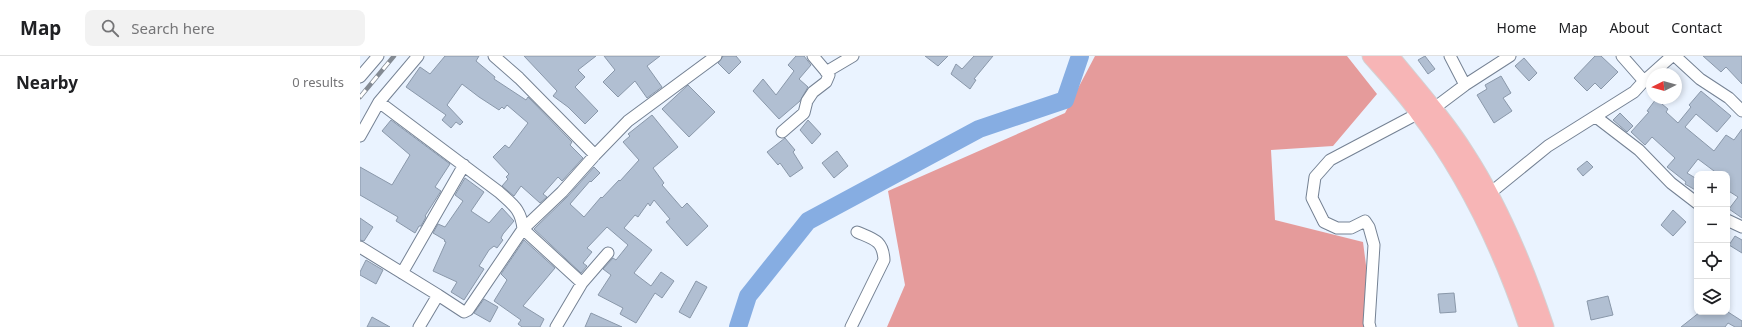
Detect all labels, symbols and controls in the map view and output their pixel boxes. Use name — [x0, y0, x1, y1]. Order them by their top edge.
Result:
search box — [85, 10, 365, 46]
text: Map — [20, 15, 61, 41]
icon: search — [99, 17, 121, 39]
text: Search here — [131, 18, 215, 38]
text: Home — [1497, 18, 1536, 37]
text: Map — [1558, 18, 1588, 37]
text: About — [1610, 18, 1649, 37]
text: Contact — [1671, 18, 1722, 37]
north arrow — [1646, 68, 1682, 104]
text: Nearby — [16, 71, 78, 94]
text: 0 results — [292, 73, 344, 91]
map controls — [1694, 171, 1730, 315]
button: + — [1694, 171, 1730, 207]
button: − — [1694, 207, 1730, 243]
button: locate — [1694, 243, 1730, 279]
button: layers — [1694, 279, 1730, 315]

